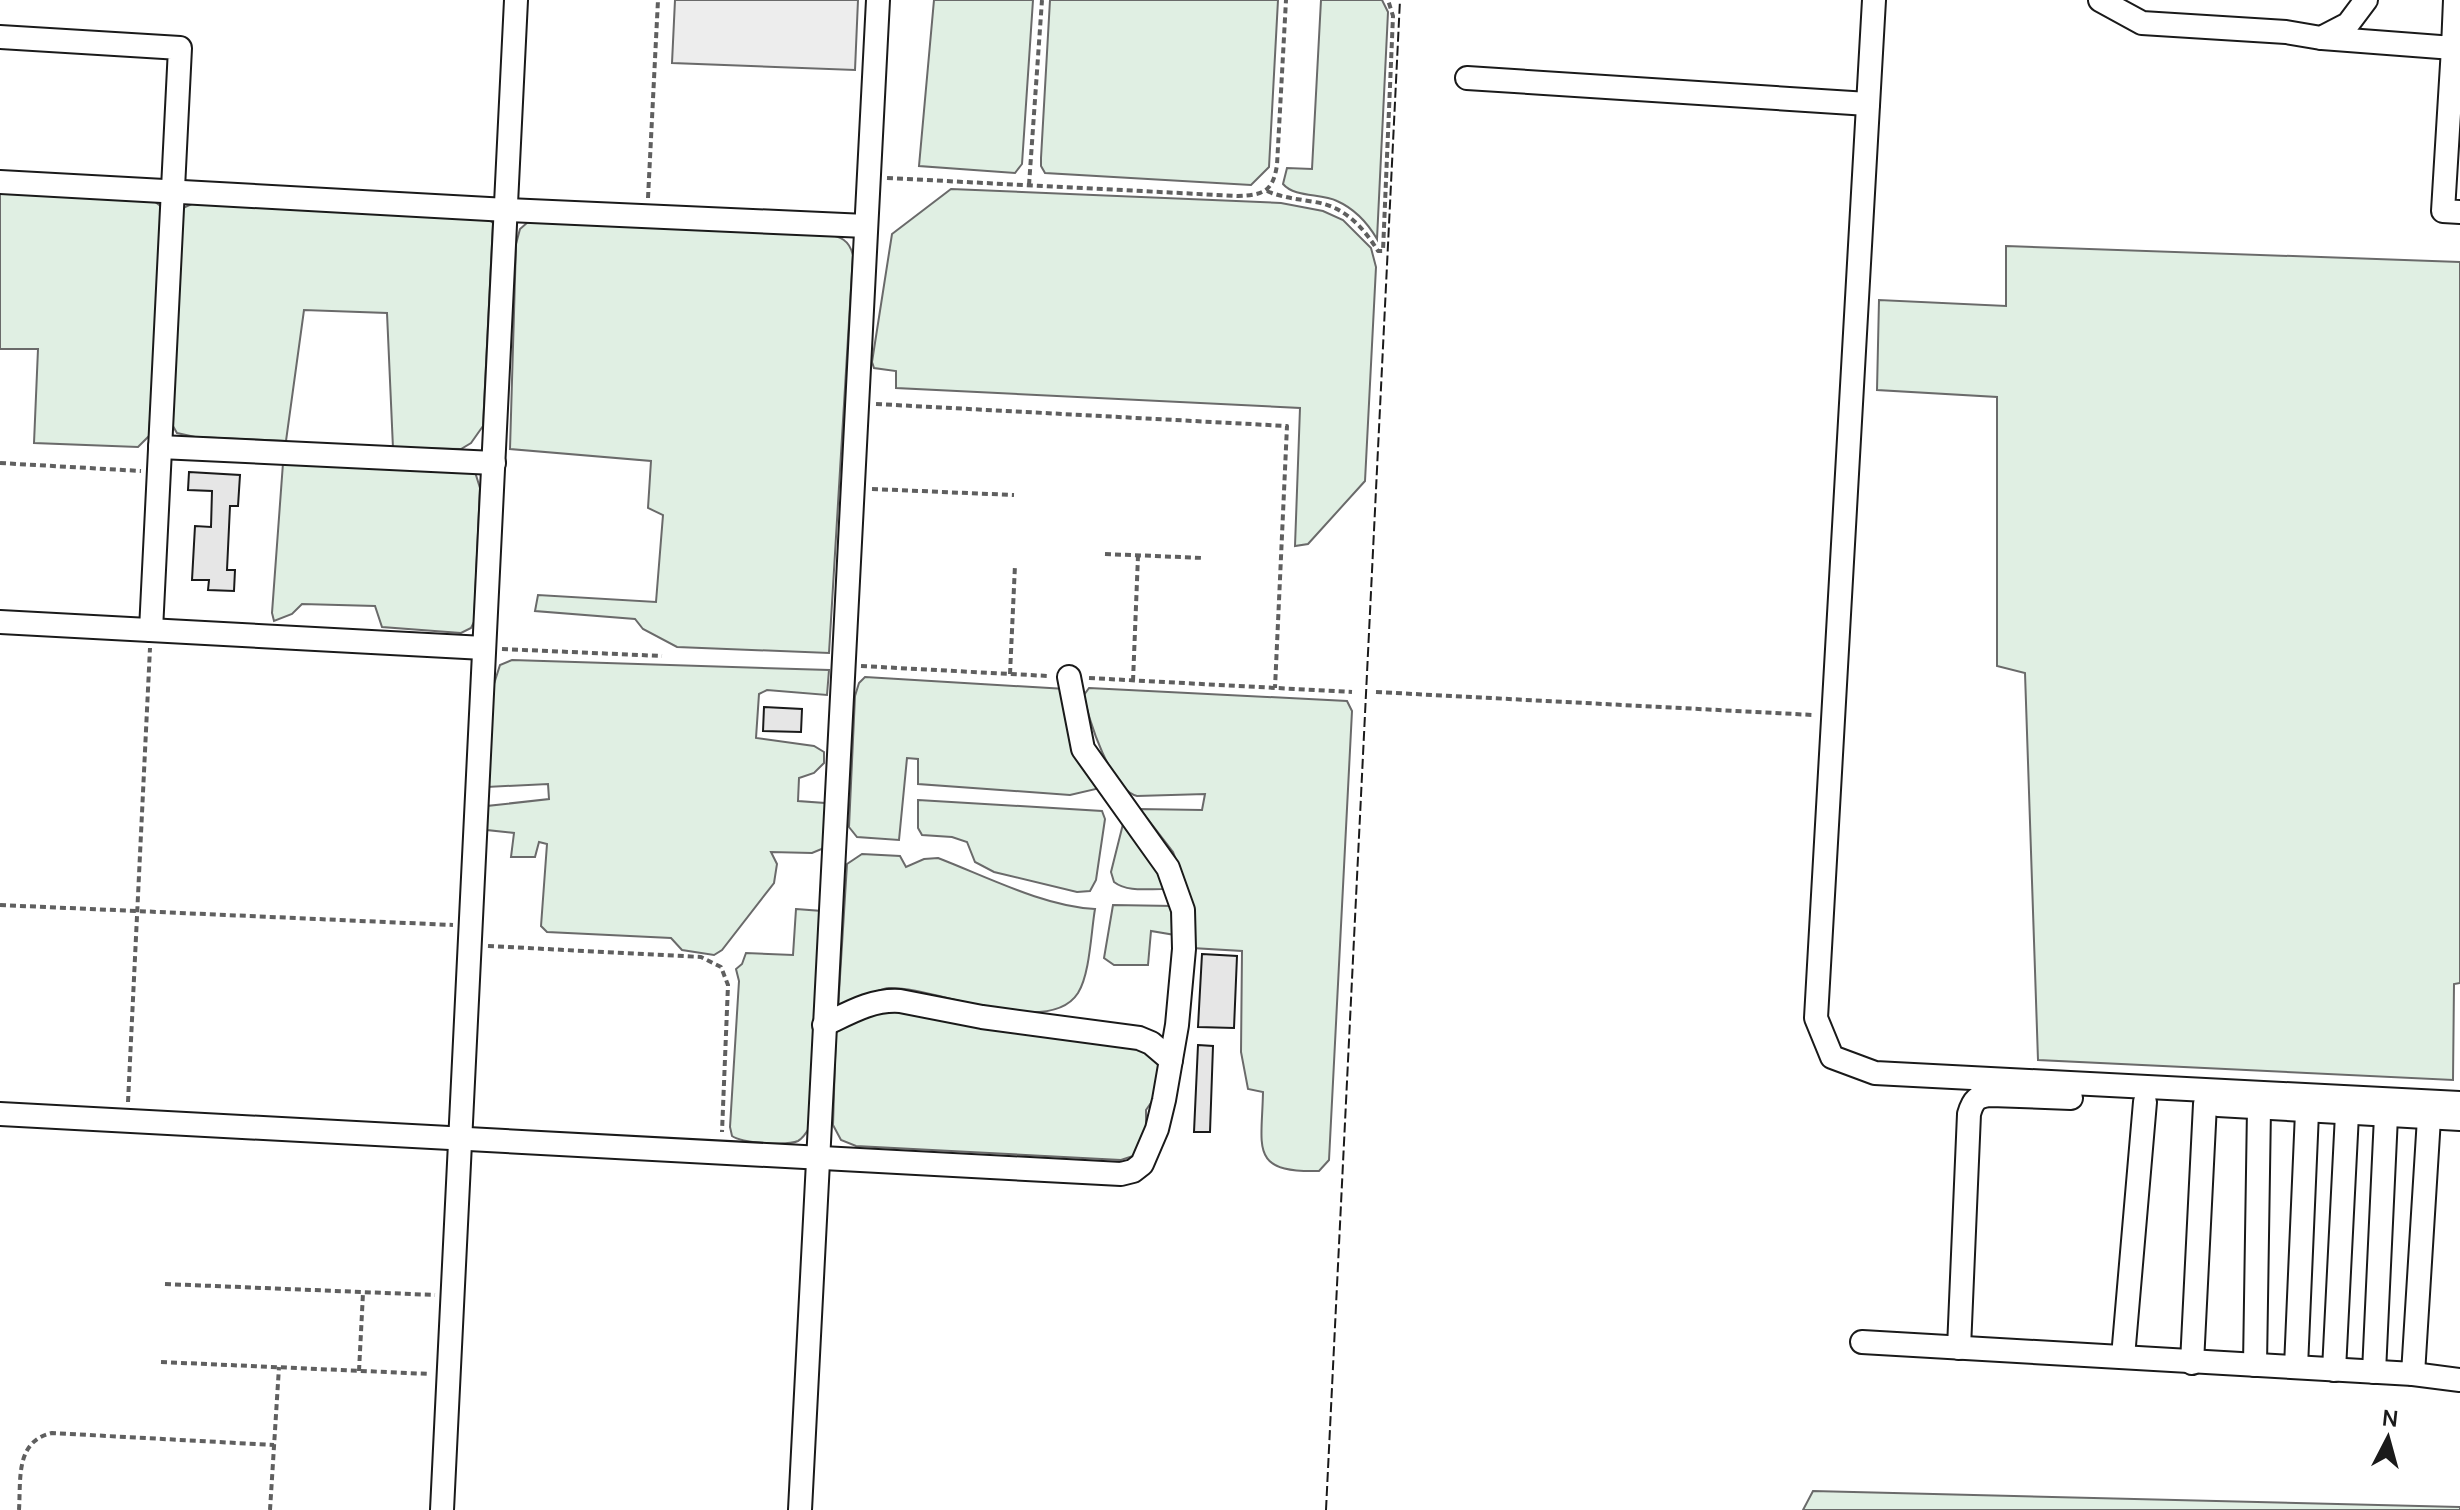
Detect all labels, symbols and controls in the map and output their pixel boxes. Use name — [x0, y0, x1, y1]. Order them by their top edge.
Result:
north arrow — [2348, 1398, 2428, 1478]
text: N — [2381, 1402, 2400, 1434]

